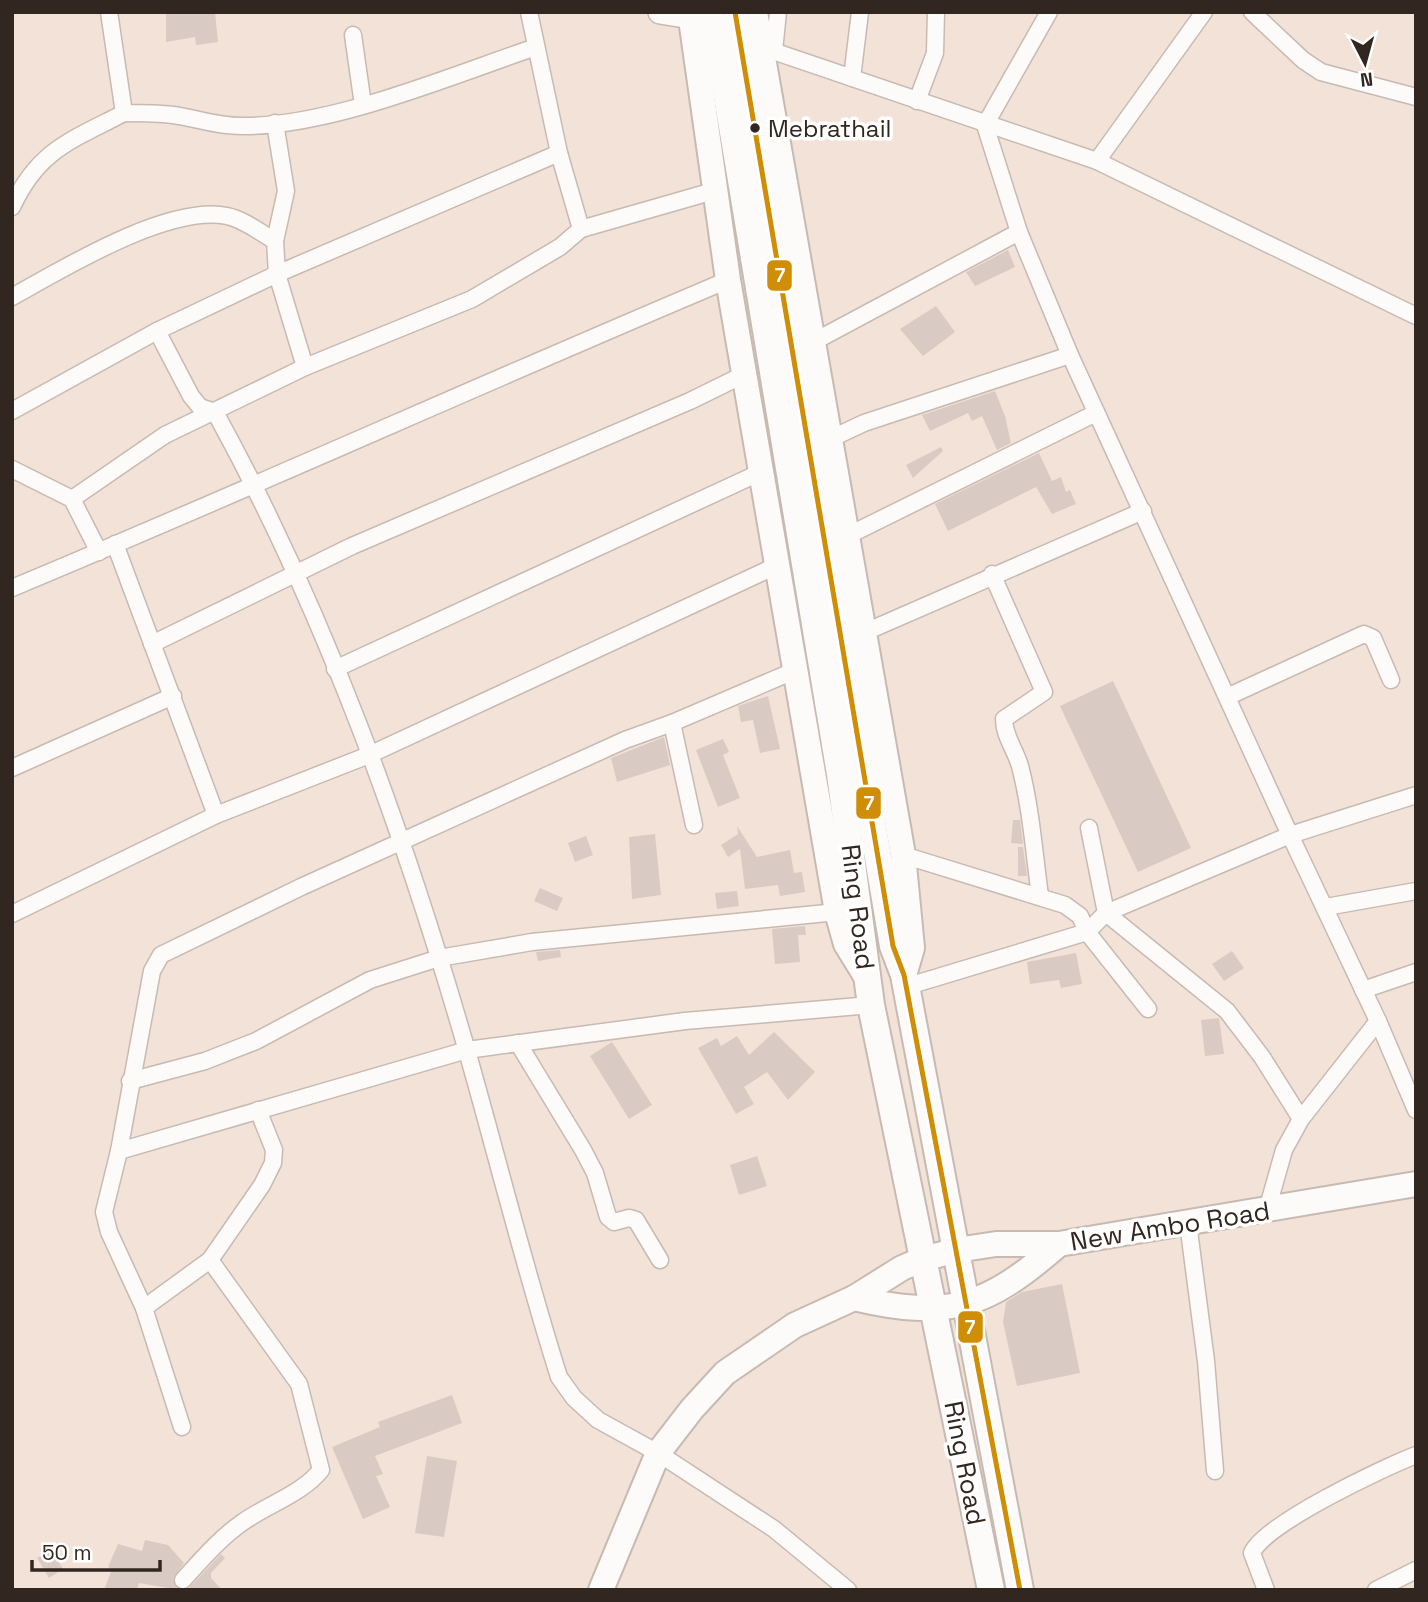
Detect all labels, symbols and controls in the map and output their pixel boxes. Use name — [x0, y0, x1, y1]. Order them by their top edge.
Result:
north arrow — [1330, 28, 1400, 98]
text: N — [1359, 66, 1374, 93]
place label: Mebrathail — [768, 113, 891, 144]
marker: Mebrathail — [748, 121, 762, 135]
line badge: 7 — [766, 259, 793, 292]
text: 7 — [775, 263, 786, 288]
line badge: 7 — [855, 786, 882, 820]
text: 7 — [864, 791, 875, 816]
street label: Ring Road — [833, 842, 883, 972]
street label: New Ambo Road — [1068, 1193, 1272, 1259]
line badge: 7 — [957, 1310, 984, 1344]
text: 7 — [965, 1315, 976, 1340]
street label: Ring Road — [936, 1398, 994, 1528]
scale bar — [32, 1528, 159, 1572]
text: 50 m — [42, 1539, 92, 1566]

